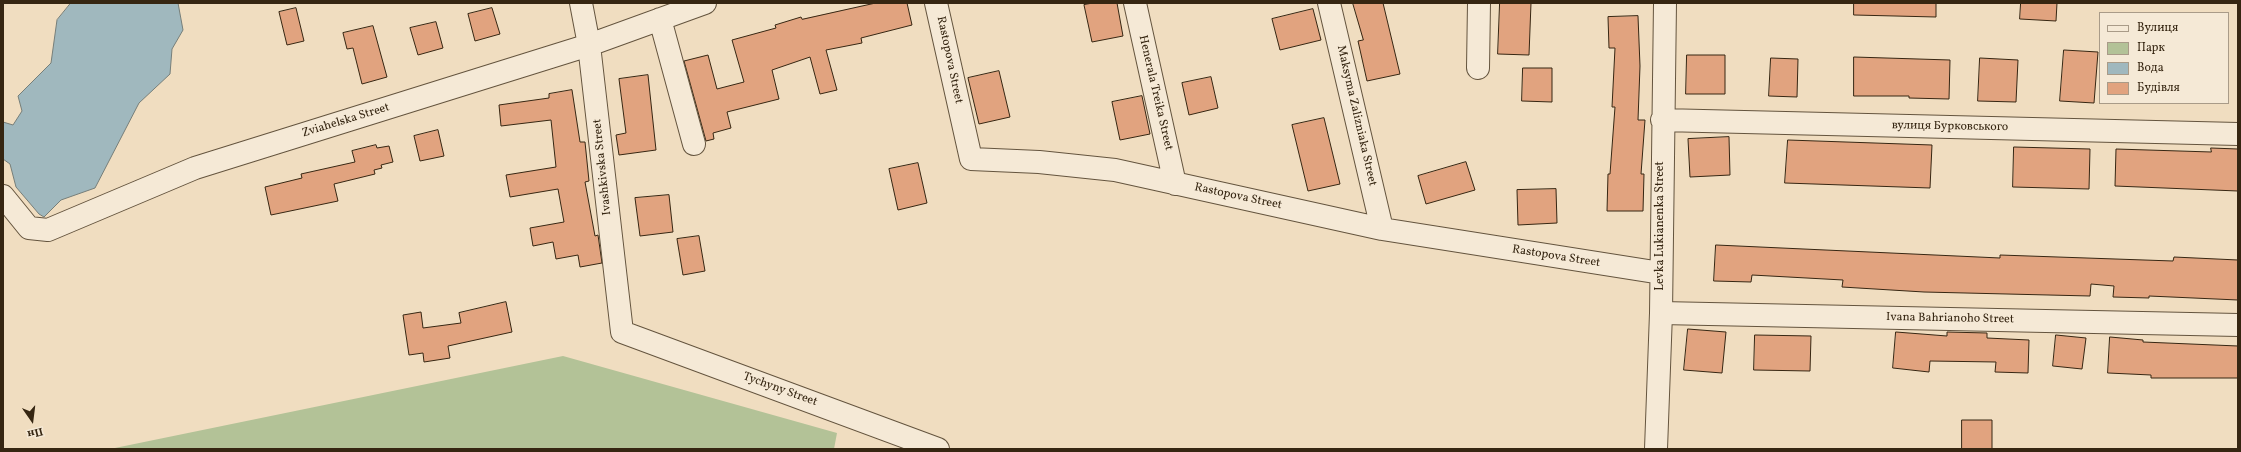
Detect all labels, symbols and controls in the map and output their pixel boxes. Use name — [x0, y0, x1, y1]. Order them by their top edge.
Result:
legend — [2099, 12, 2229, 104]
street label: Rastopova Street — [933, 15, 965, 105]
text: Вулиця — [2137, 20, 2178, 36]
street label: Henerala Treika Street — [1135, 34, 1175, 152]
text: Парк — [2137, 40, 2165, 56]
street label: Maksyma Zalizniaka Street — [1333, 44, 1379, 188]
text: Вода — [2137, 60, 2164, 76]
text: Будівля — [2137, 80, 2180, 96]
street label: Zviahelska Street — [300, 101, 392, 141]
street label: Ivashkivska Street — [591, 118, 615, 216]
street label: вулиця Бурковського — [1892, 119, 2008, 135]
street label: Levka Lukianenka Street — [1654, 161, 1668, 291]
street label: Rastopova Street — [1193, 181, 1283, 213]
street label: Rastopova Street — [1511, 243, 1601, 271]
street label: Ivana Bahrianoho Street — [1886, 311, 2014, 327]
street label: Tychyny Street — [741, 370, 819, 410]
north arrow — [12, 400, 52, 440]
text: Пн — [26, 423, 44, 441]

